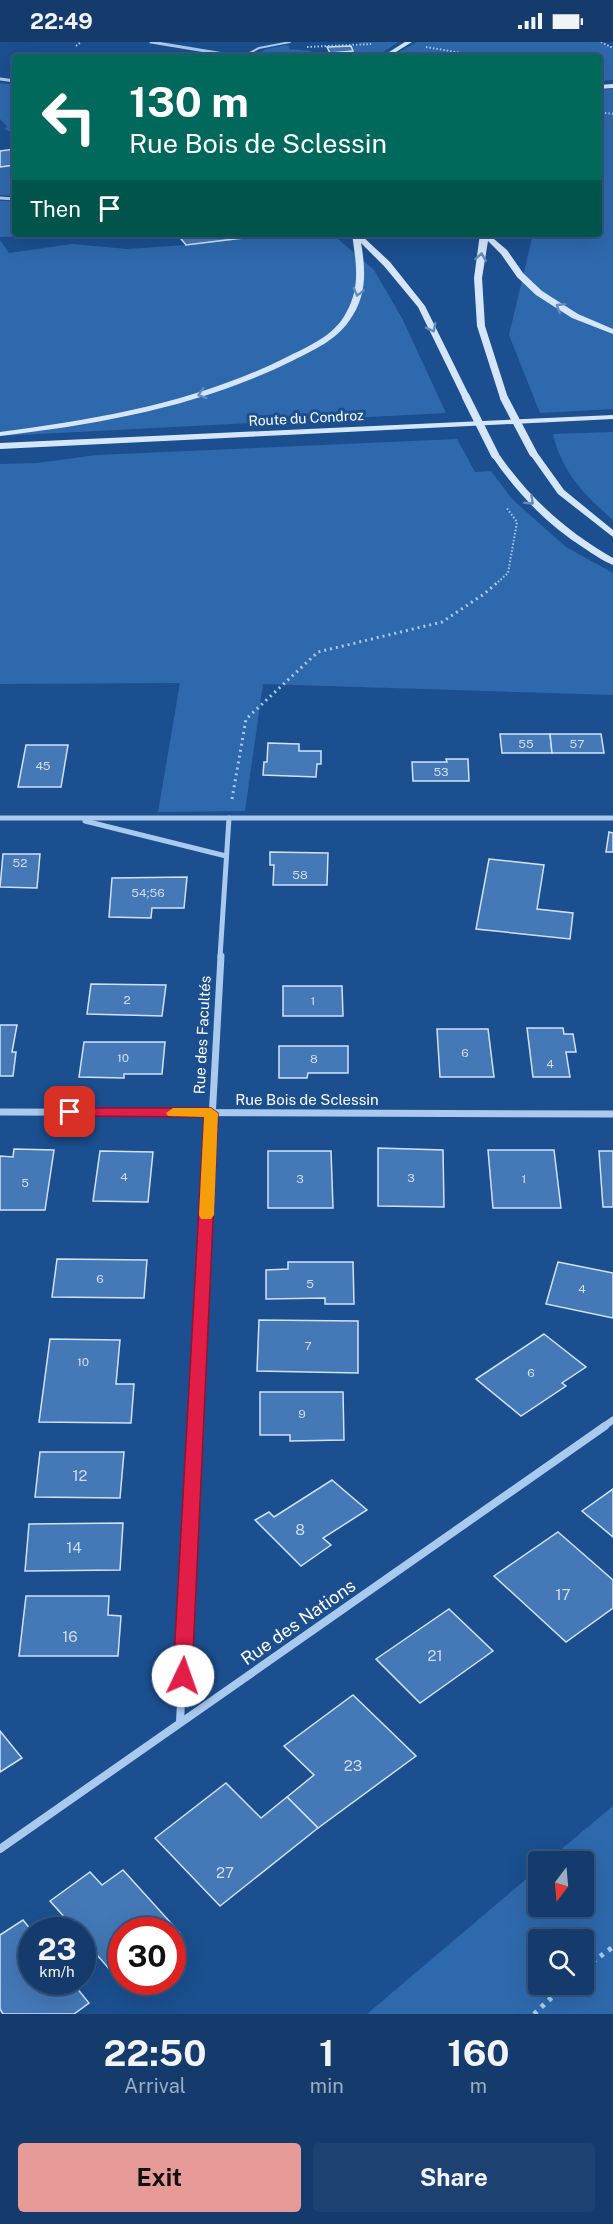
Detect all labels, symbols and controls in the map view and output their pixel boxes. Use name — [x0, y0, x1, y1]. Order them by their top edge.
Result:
text: 22:49 — [30, 8, 93, 34]
text: 130 m — [129, 77, 249, 126]
icon: left — [30, 78, 108, 156]
text: Rue Bois de Sclessin — [129, 127, 387, 159]
icon: arrive — [93, 192, 126, 225]
text: Then — [30, 196, 81, 222]
one-way arrow — [475, 252, 487, 262]
one-way arrow — [353, 286, 365, 297]
one-way arrow — [556, 302, 566, 314]
one-way arrow — [425, 322, 436, 333]
one-way arrow — [197, 387, 208, 400]
street label: Route du Condroz — [248, 407, 364, 429]
one-way arrow — [524, 494, 534, 505]
house number: 55 — [518, 737, 534, 751]
house number: 57 — [570, 737, 584, 751]
house number: 45 — [35, 759, 51, 773]
house number: 53 — [433, 765, 449, 779]
house number: 52 — [13, 856, 27, 870]
house number: 58 — [292, 868, 308, 882]
house number: 54;56 — [131, 886, 165, 900]
street label: Rue des Facultés — [190, 975, 214, 1095]
house number: 2 — [123, 993, 131, 1007]
house number: 1 — [311, 994, 315, 1008]
house number: 6 — [461, 1046, 469, 1060]
house number: 10 — [117, 1051, 129, 1065]
house number: 8 — [310, 1052, 318, 1066]
house number: 4 — [546, 1057, 554, 1071]
pin — [44, 1086, 95, 1137]
street label: Rue Bois de Sclessin — [235, 1091, 379, 1108]
icon: arrive — [53, 1095, 86, 1128]
house number: 4 — [120, 1170, 128, 1184]
house number: 3 — [407, 1171, 415, 1185]
house number: 3 — [296, 1172, 304, 1186]
house number: 1 — [522, 1172, 526, 1186]
house number: 5 — [21, 1176, 29, 1190]
house number: 6 — [96, 1272, 104, 1286]
house number: 5 — [306, 1277, 314, 1291]
house number: 4 — [578, 1282, 586, 1296]
house number: 7 — [304, 1339, 312, 1353]
house number: 10 — [77, 1355, 89, 1369]
house number: 6 — [527, 1366, 535, 1380]
house number: 9 — [298, 1407, 306, 1421]
house number: 12 — [72, 1467, 88, 1484]
house number: 8 — [295, 1521, 305, 1538]
house number: 14 — [66, 1539, 82, 1556]
street label: Rue des Nations — [237, 1575, 359, 1669]
house number: 17 — [555, 1586, 571, 1603]
house number: 16 — [62, 1628, 78, 1645]
position arrow — [151, 1644, 215, 1708]
house number: 21 — [427, 1647, 443, 1664]
house number: 23 — [344, 1757, 362, 1774]
north arrow — [528, 1851, 594, 1917]
map controls — [528, 1851, 594, 1995]
house number: 27 — [216, 1864, 234, 1881]
speed limit sign: 30 — [108, 1917, 186, 1995]
button: search — [528, 1929, 594, 1995]
text: 23 — [37, 1931, 77, 1967]
text: km/h — [39, 1963, 75, 1980]
text: 22:50 — [103, 2032, 206, 2074]
text: 1 — [319, 2032, 335, 2074]
text: 160 — [447, 2032, 510, 2074]
text: Arrival — [124, 2074, 186, 2098]
text: min — [310, 2074, 344, 2098]
text: m — [470, 2074, 487, 2098]
button: Exit — [18, 2143, 301, 2212]
button: Share — [313, 2143, 595, 2212]

